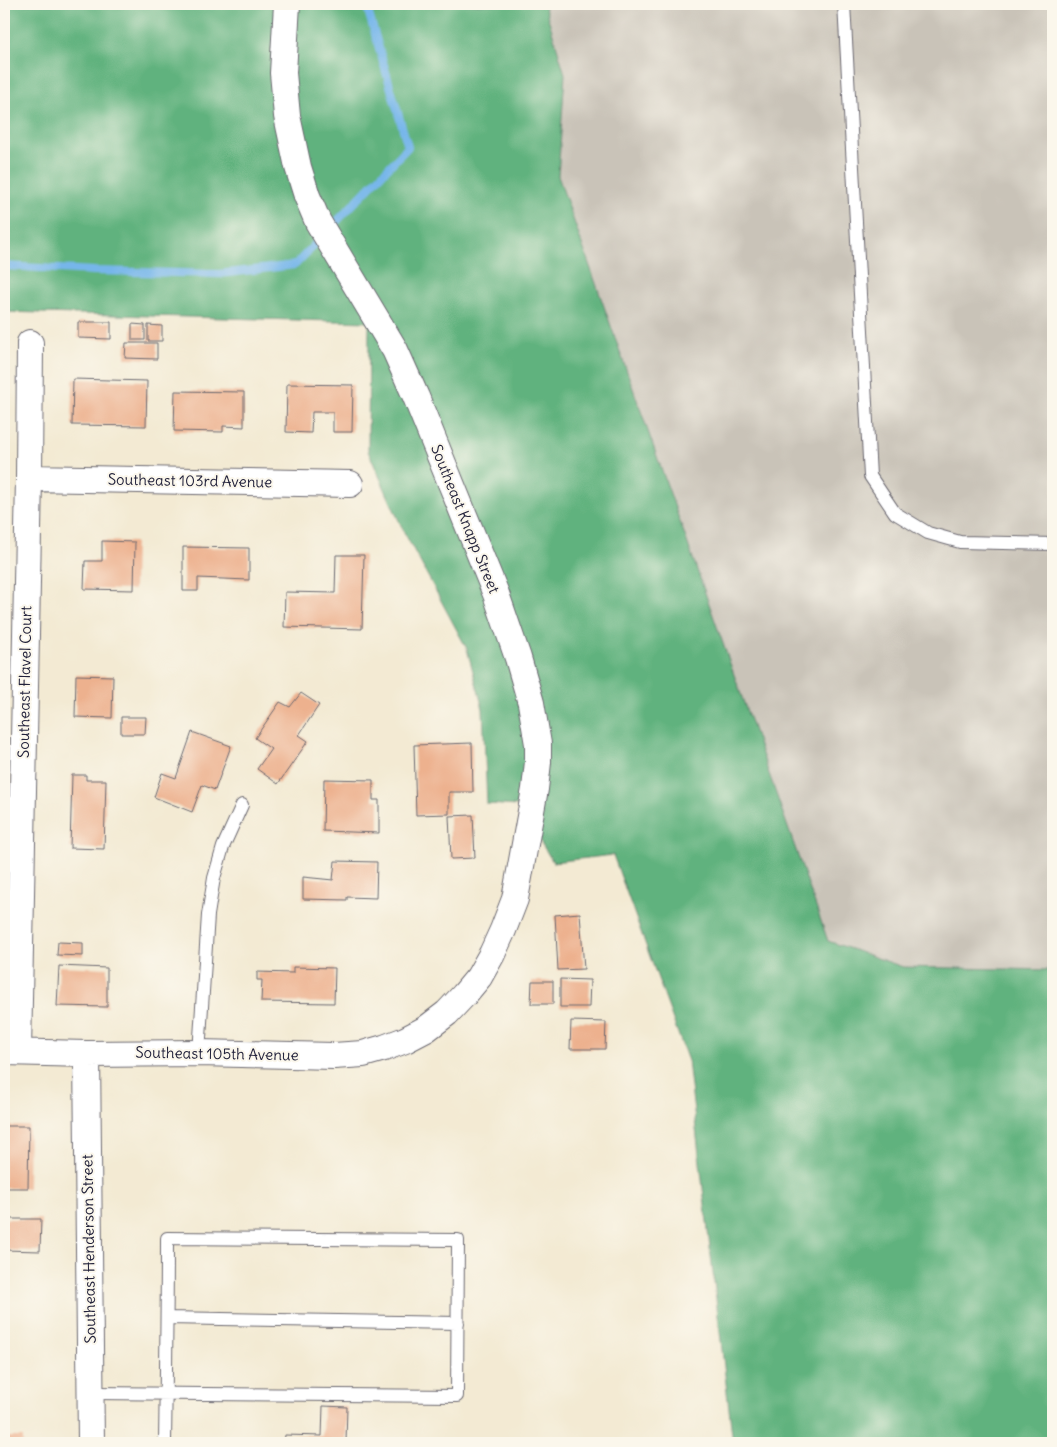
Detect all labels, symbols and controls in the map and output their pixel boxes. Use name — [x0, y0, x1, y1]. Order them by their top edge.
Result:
street label: Southeast Knapp Street — [427, 442, 504, 596]
street label: Southeast 103rd Avenue — [108, 470, 272, 491]
street label: Southeast Flavel Court — [14, 606, 35, 758]
street label: Southeast 105th Avenue — [135, 1043, 299, 1064]
street label: Southeast Henderson Street — [77, 1154, 100, 1344]

